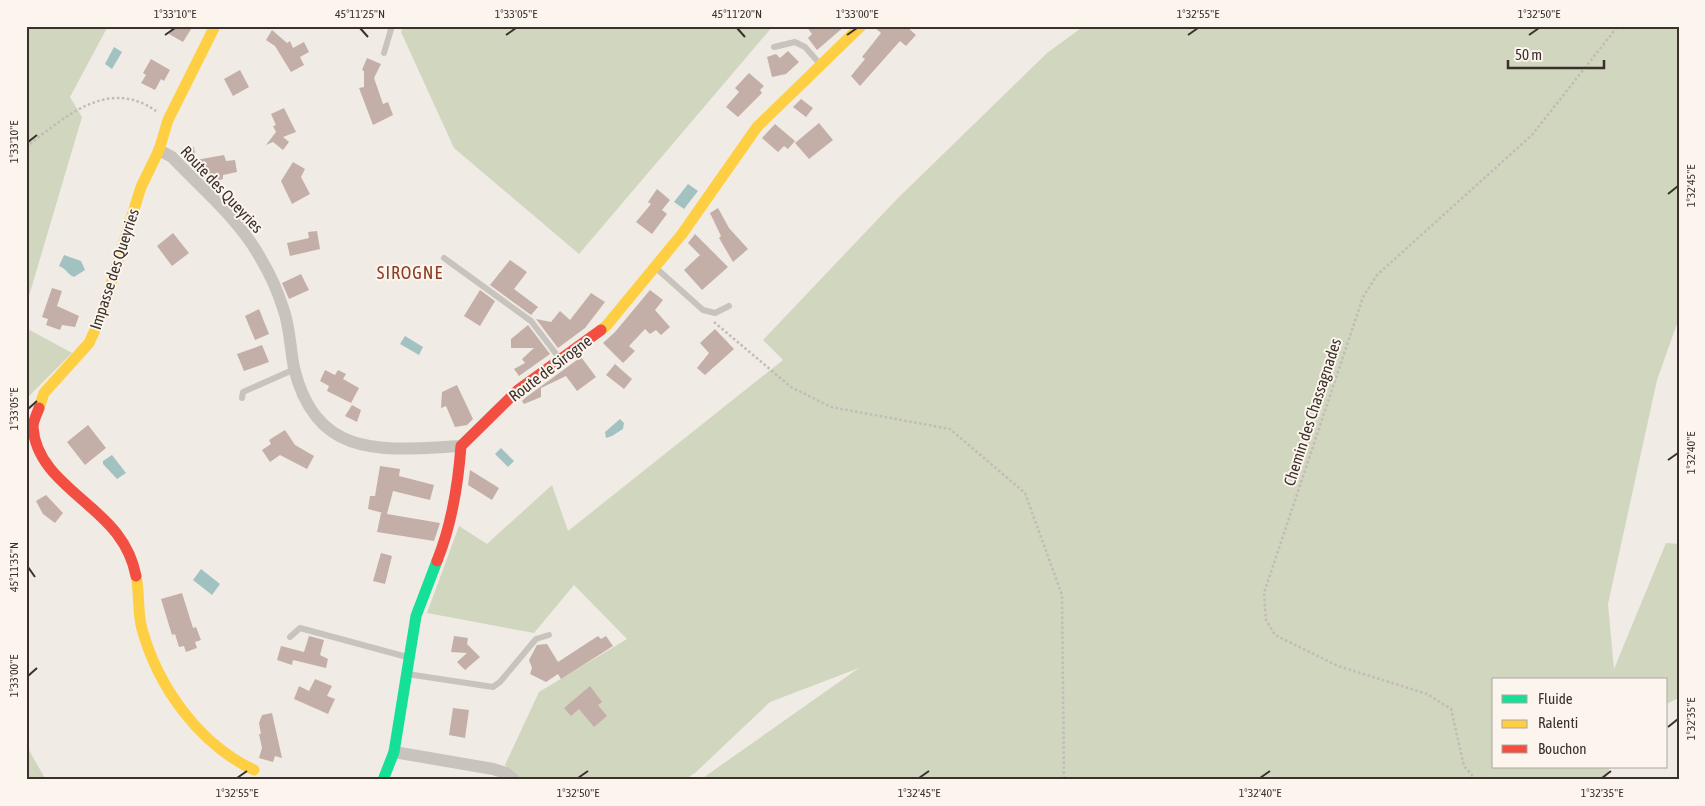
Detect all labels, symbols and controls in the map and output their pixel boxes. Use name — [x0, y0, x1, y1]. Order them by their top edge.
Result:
text: 1°33'10"E — [154, 7, 196, 21]
text: 45°11'25"N — [335, 7, 385, 21]
text: 1°33'05"E — [495, 7, 537, 21]
text: 45°11'20"N — [712, 7, 762, 21]
text: 1°33'00"E — [836, 7, 878, 21]
text: 1°32'55"E — [1177, 7, 1219, 21]
text: 1°32'50"E — [1518, 7, 1560, 21]
scale bar — [1508, 38, 1604, 70]
text: 50 m — [1515, 46, 1542, 63]
text: 1°33'10"E — [7, 121, 21, 163]
street label: Route des Queyries — [177, 142, 267, 237]
text: 1°32'45"E — [1684, 165, 1698, 207]
street label: Impasse des Queyries — [86, 206, 143, 332]
district label: SIROGNE — [377, 262, 443, 283]
street label: Route de Sirogne — [505, 331, 595, 406]
street label: Chemin des Chassagnades — [1280, 336, 1345, 488]
text: 1°33'05"E — [7, 388, 21, 430]
text: 1°32'40"E — [1684, 432, 1698, 474]
text: 45°11'35"N — [7, 542, 21, 592]
text: 1°33'00"E — [7, 655, 21, 697]
legend — [1492, 678, 1668, 768]
text: Fluide — [1538, 690, 1573, 707]
text: 1°32'35"E — [1684, 698, 1698, 740]
text: Ralenti — [1538, 714, 1578, 731]
text: Bouchon — [1538, 740, 1587, 757]
text: 1°32'55"E — [216, 786, 258, 800]
text: 1°32'50"E — [557, 786, 599, 800]
text: 1°32'45"E — [898, 786, 940, 800]
text: 1°32'40"E — [1239, 786, 1281, 800]
text: 1°32'35"E — [1581, 786, 1623, 800]

